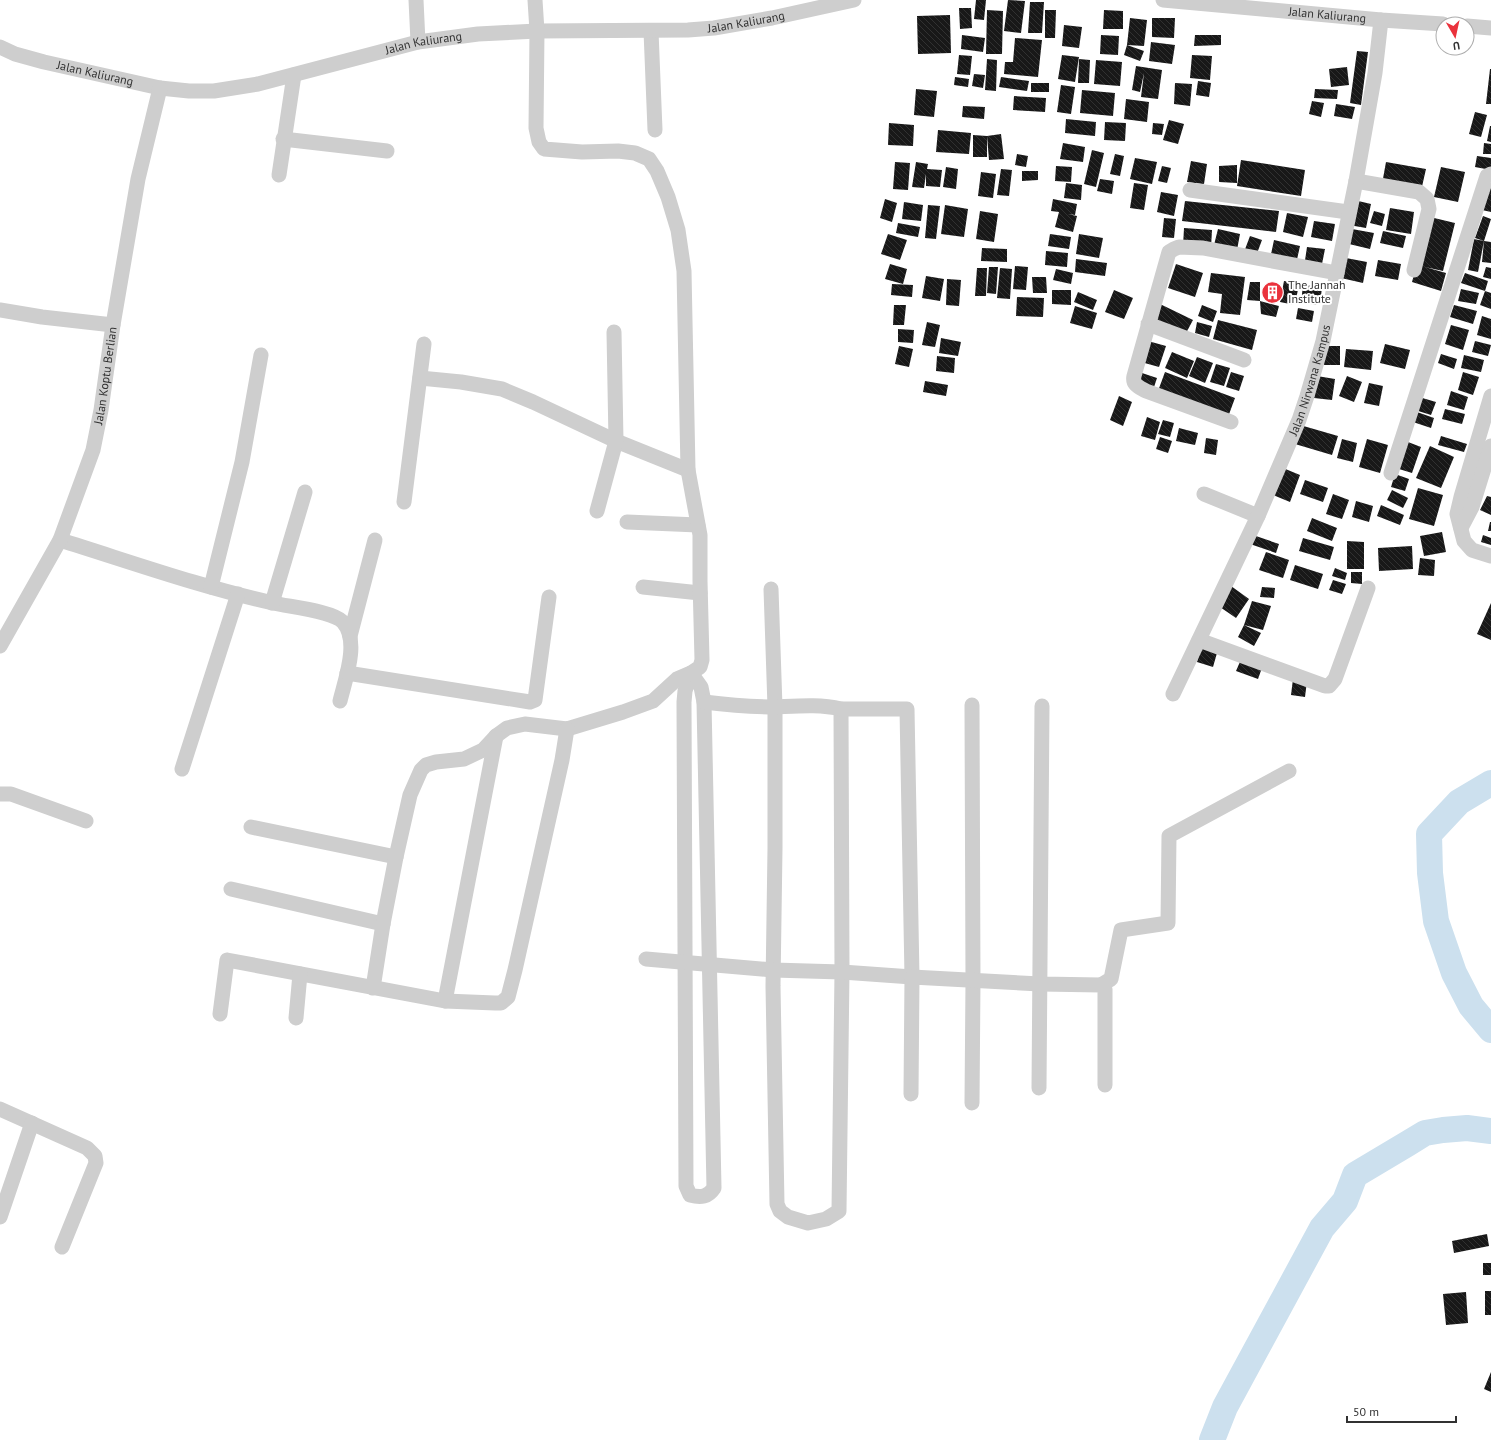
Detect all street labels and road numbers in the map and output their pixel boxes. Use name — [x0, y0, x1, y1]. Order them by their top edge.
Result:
street label: Jalan Kaliurang — [1287, 3, 1367, 26]
street label: Jalan Kaliurang — [706, 7, 786, 36]
street label: Jalan Kaliurang — [382, 28, 463, 58]
street label: Jalan Kaliurang — [55, 57, 135, 89]
street label: Jalan Nirwana Kampus — [1285, 323, 1333, 439]
street label: Jalan Koptu Berlian — [90, 326, 120, 427]

